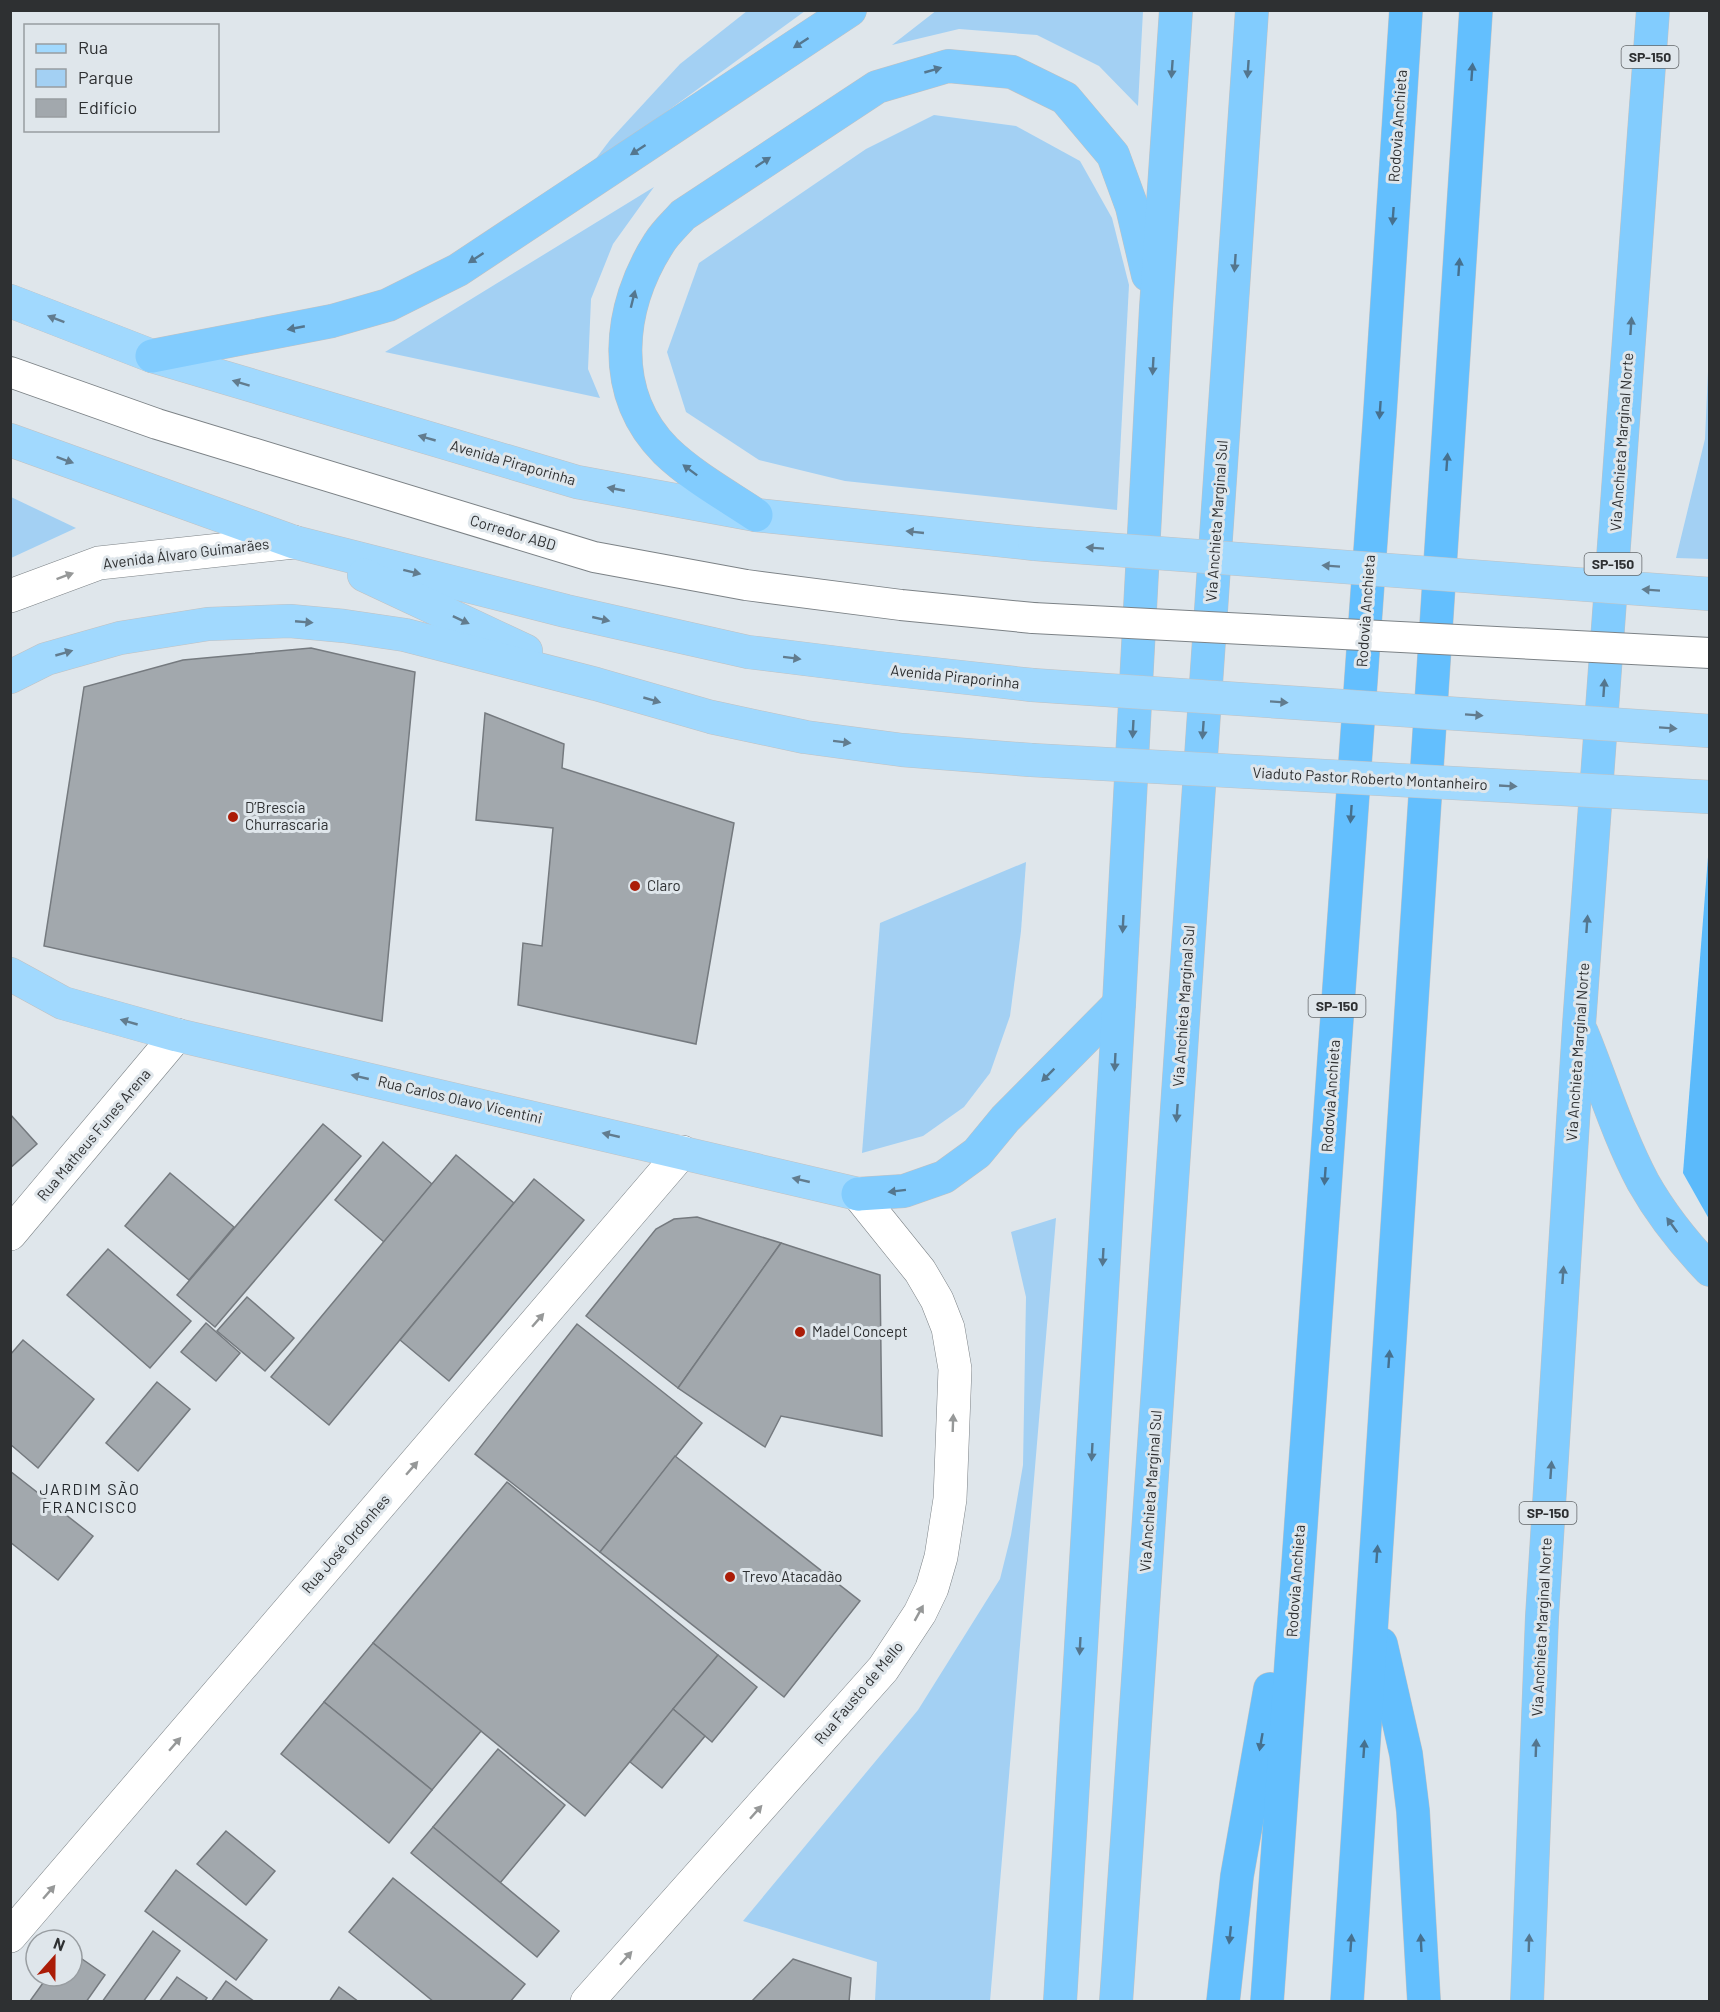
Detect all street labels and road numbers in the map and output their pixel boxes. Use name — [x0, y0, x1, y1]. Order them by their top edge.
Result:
road number: SP-150 — [1622, 46, 1678, 68]
street label: Rodovia Anchieta — [1384, 69, 1410, 183]
street label: Via Anchieta Marginal Norte — [1606, 352, 1636, 532]
street label: Avenida Piraporinha — [449, 436, 578, 489]
street label: Via Anchieta Marginal Sul — [1201, 439, 1231, 602]
street label: Corredor ABD — [468, 510, 558, 554]
street label: Avenida Álvaro Guimarães — [102, 534, 270, 572]
road number: SP-150 — [1584, 553, 1642, 575]
street label: Rodovia Anchieta — [1352, 554, 1378, 668]
street label: Avenida Piraporinha — [890, 660, 1020, 692]
street label: Viaduto Pastor Roberto Montanheiro — [1252, 763, 1488, 793]
street label: Via Anchieta Marginal Sul — [1168, 924, 1198, 1087]
street label: Via Anchieta Marginal Norte — [1562, 962, 1592, 1142]
road number: SP-150 — [1308, 995, 1366, 1017]
street label: Rodovia Anchieta — [1317, 1039, 1343, 1153]
street label: Rua Matheus Funes Arena — [33, 1065, 154, 1204]
street label: Rua Carlos Olavo Vicentini — [376, 1071, 544, 1127]
street label: Via Anchieta Marginal Sul — [1135, 1409, 1165, 1572]
street label: Rua José Ordonhes — [297, 1490, 393, 1596]
road number: SP-150 — [1520, 1502, 1576, 1524]
street label: Rodovia Anchieta — [1282, 1524, 1308, 1638]
street label: Via Anchieta Marginal Norte — [1527, 1537, 1555, 1717]
street label: Rua Fausto de Mello — [810, 1637, 906, 1747]

